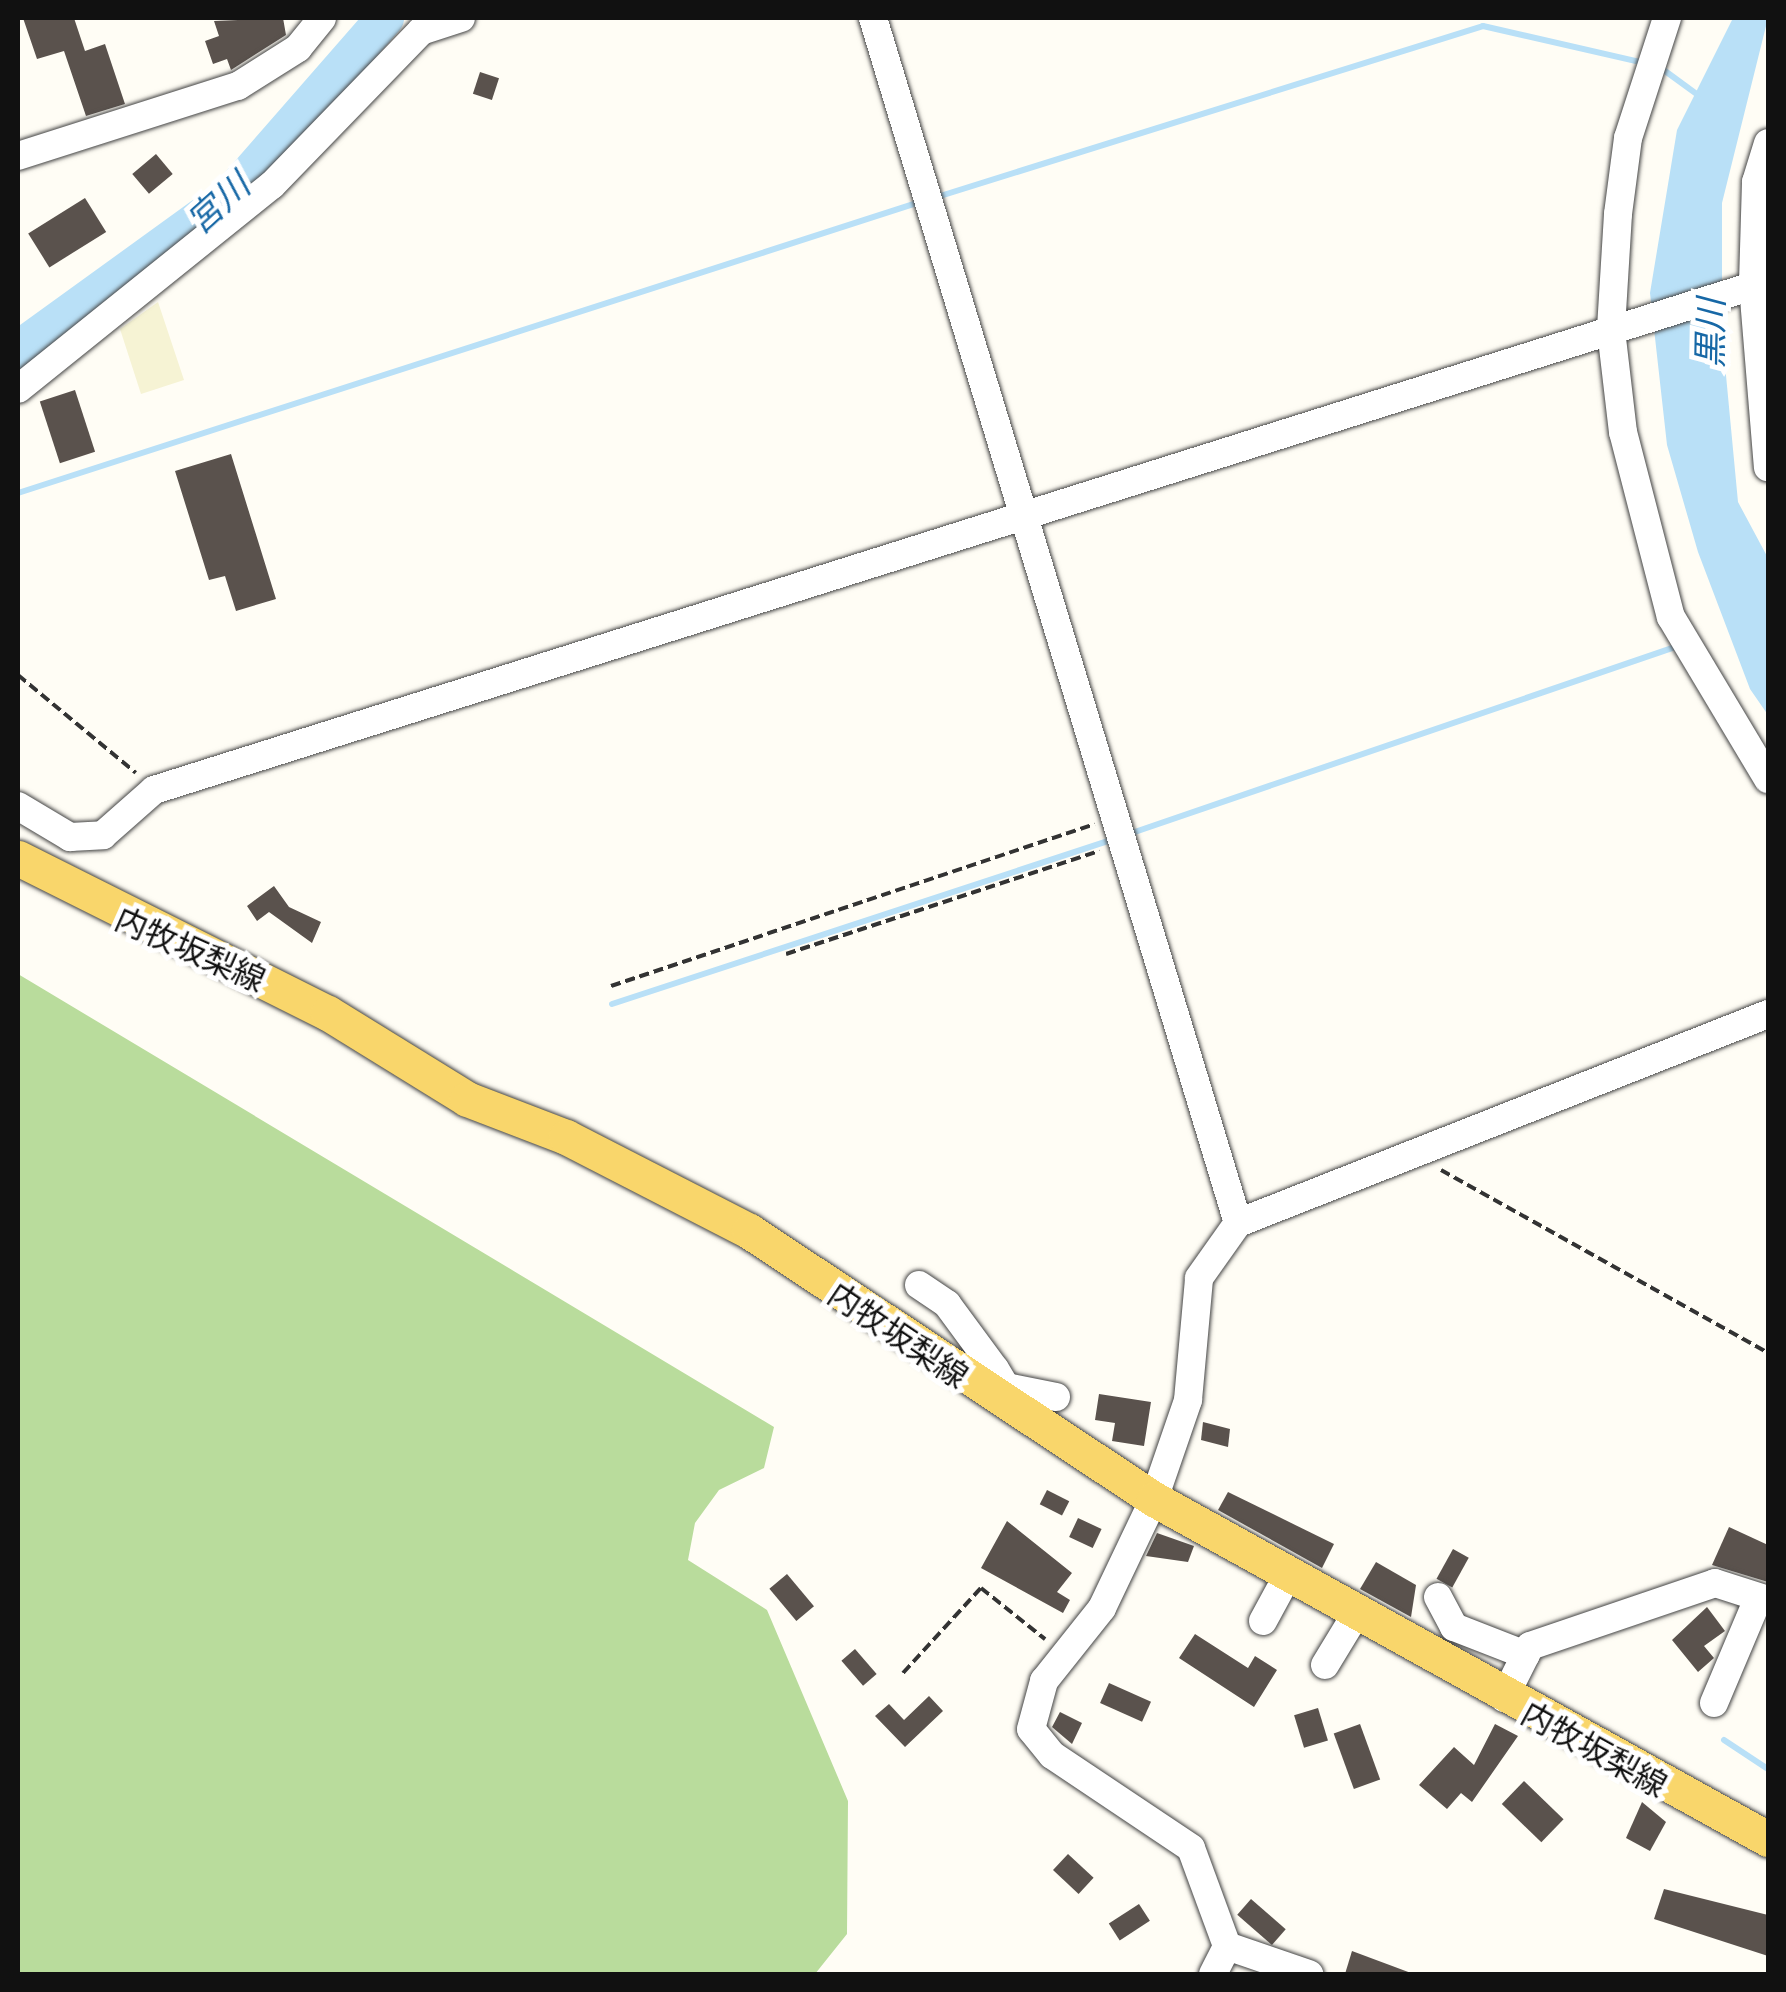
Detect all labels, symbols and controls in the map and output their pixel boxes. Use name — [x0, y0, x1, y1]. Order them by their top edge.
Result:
water label: 宮川 — [177, 163, 257, 241]
water label: 黒川 — [1687, 298, 1731, 368]
street label: 内牧坂梨線 — [110, 898, 272, 998]
street label: 内牧坂梨線 — [822, 1273, 976, 1395]
street label: 内牧坂梨線 — [1516, 1692, 1674, 1804]

